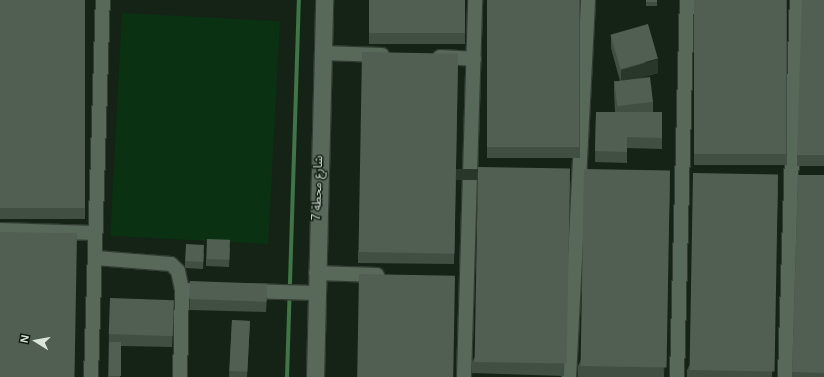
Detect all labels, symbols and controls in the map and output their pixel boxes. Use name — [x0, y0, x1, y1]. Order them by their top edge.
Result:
street label: شارع محطة 7 — [310, 155, 326, 221]
north arrow — [16, 321, 56, 361]
text: N — [18, 334, 31, 344]

